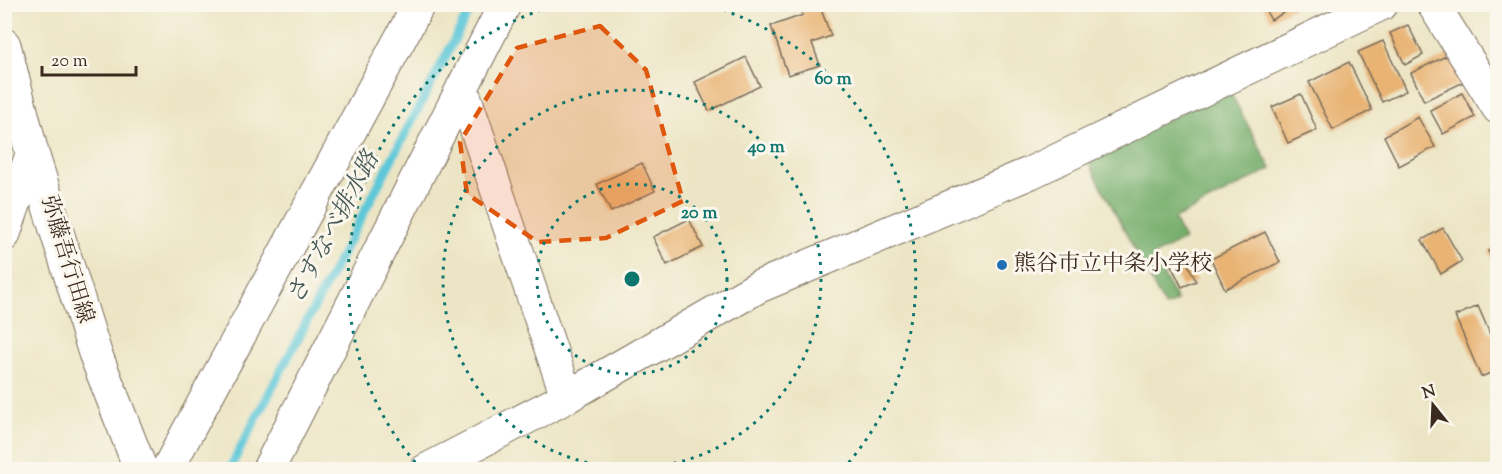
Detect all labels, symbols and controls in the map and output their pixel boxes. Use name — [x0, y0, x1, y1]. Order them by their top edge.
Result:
scale bar — [42, 39, 136, 77]
text: 20 m — [51, 49, 88, 75]
text: 60 m — [814, 67, 852, 93]
text: 40 m — [746, 135, 785, 161]
water label: さすなべ排水路 — [280, 144, 389, 310]
street label: 弥藤吾行田線 — [31, 192, 101, 328]
text: 20 m — [681, 201, 717, 227]
place label: 熊谷市立中条小学校 — [1014, 249, 1212, 281]
marker: 熊谷市立中条小学校 — [995, 258, 1009, 272]
centre of rings — [622, 269, 642, 289]
north arrow — [1403, 375, 1463, 435]
text: N — [1420, 380, 1439, 406]

